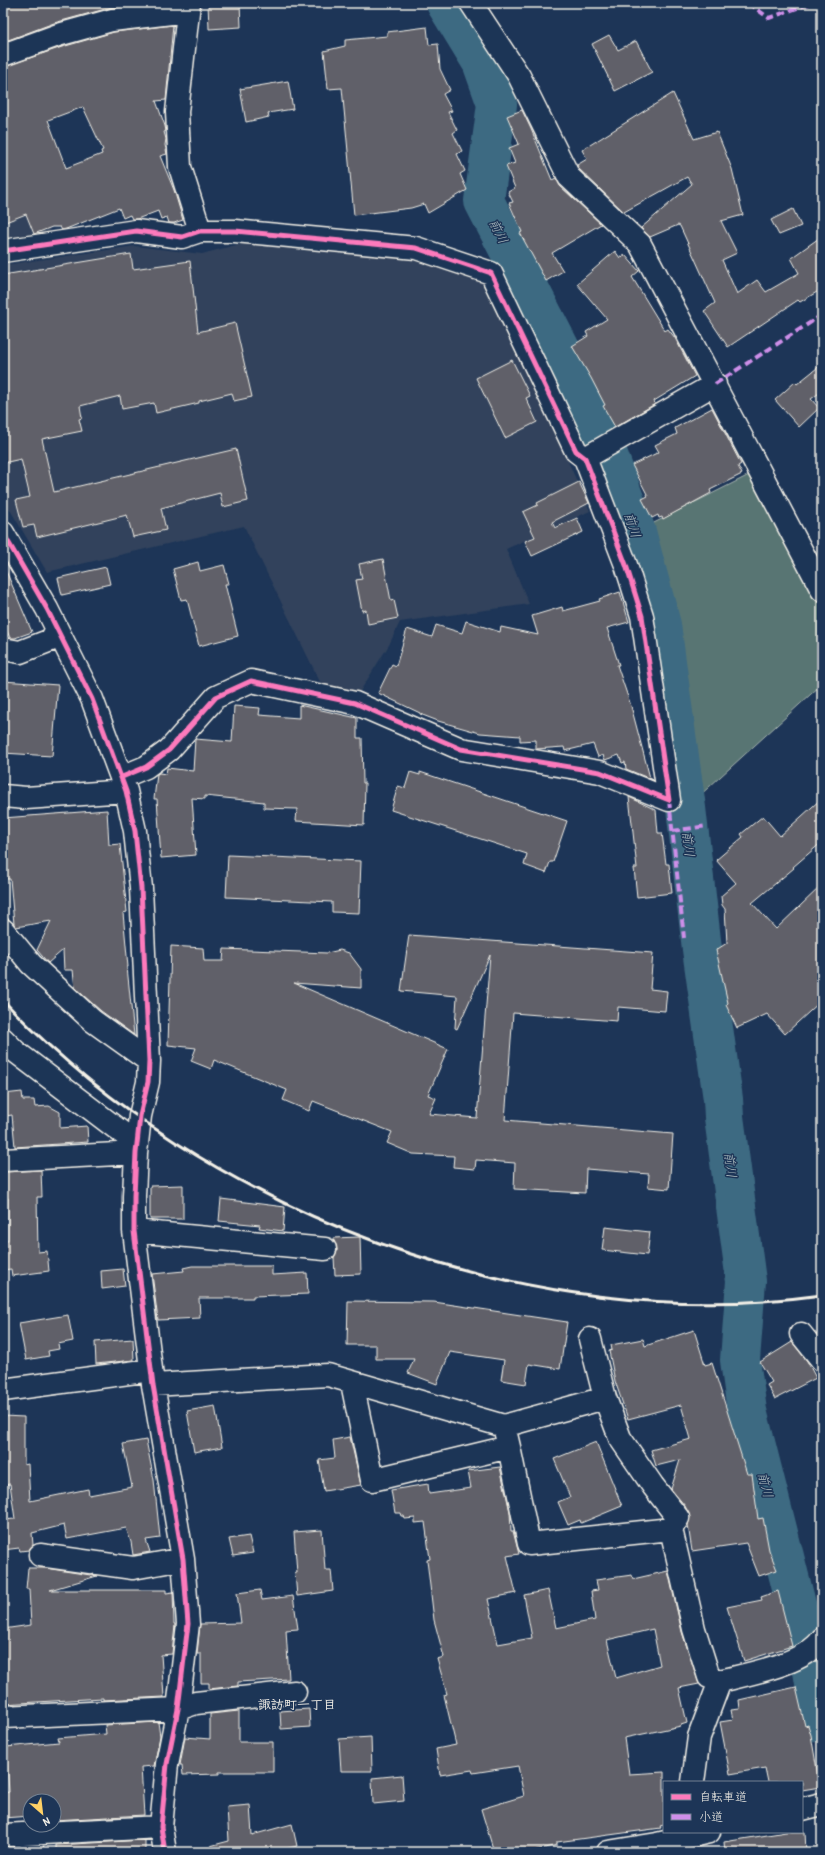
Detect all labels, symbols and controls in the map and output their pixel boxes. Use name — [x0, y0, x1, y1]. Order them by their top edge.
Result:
water label: 前川 — [485, 215, 513, 247]
water label: 前川 — [620, 510, 646, 540]
water label: 前川 — [678, 830, 700, 858]
water label: 前川 — [720, 1151, 742, 1179]
water label: 前川 — [754, 1470, 778, 1500]
district label: 諏訪町一丁目 — [258, 1695, 336, 1713]
legend — [663, 1781, 803, 1833]
text: 自転車道 — [699, 1788, 747, 1805]
north arrow — [22, 1793, 62, 1833]
text: 小道 — [699, 1808, 723, 1825]
text: N — [41, 1814, 53, 1829]

